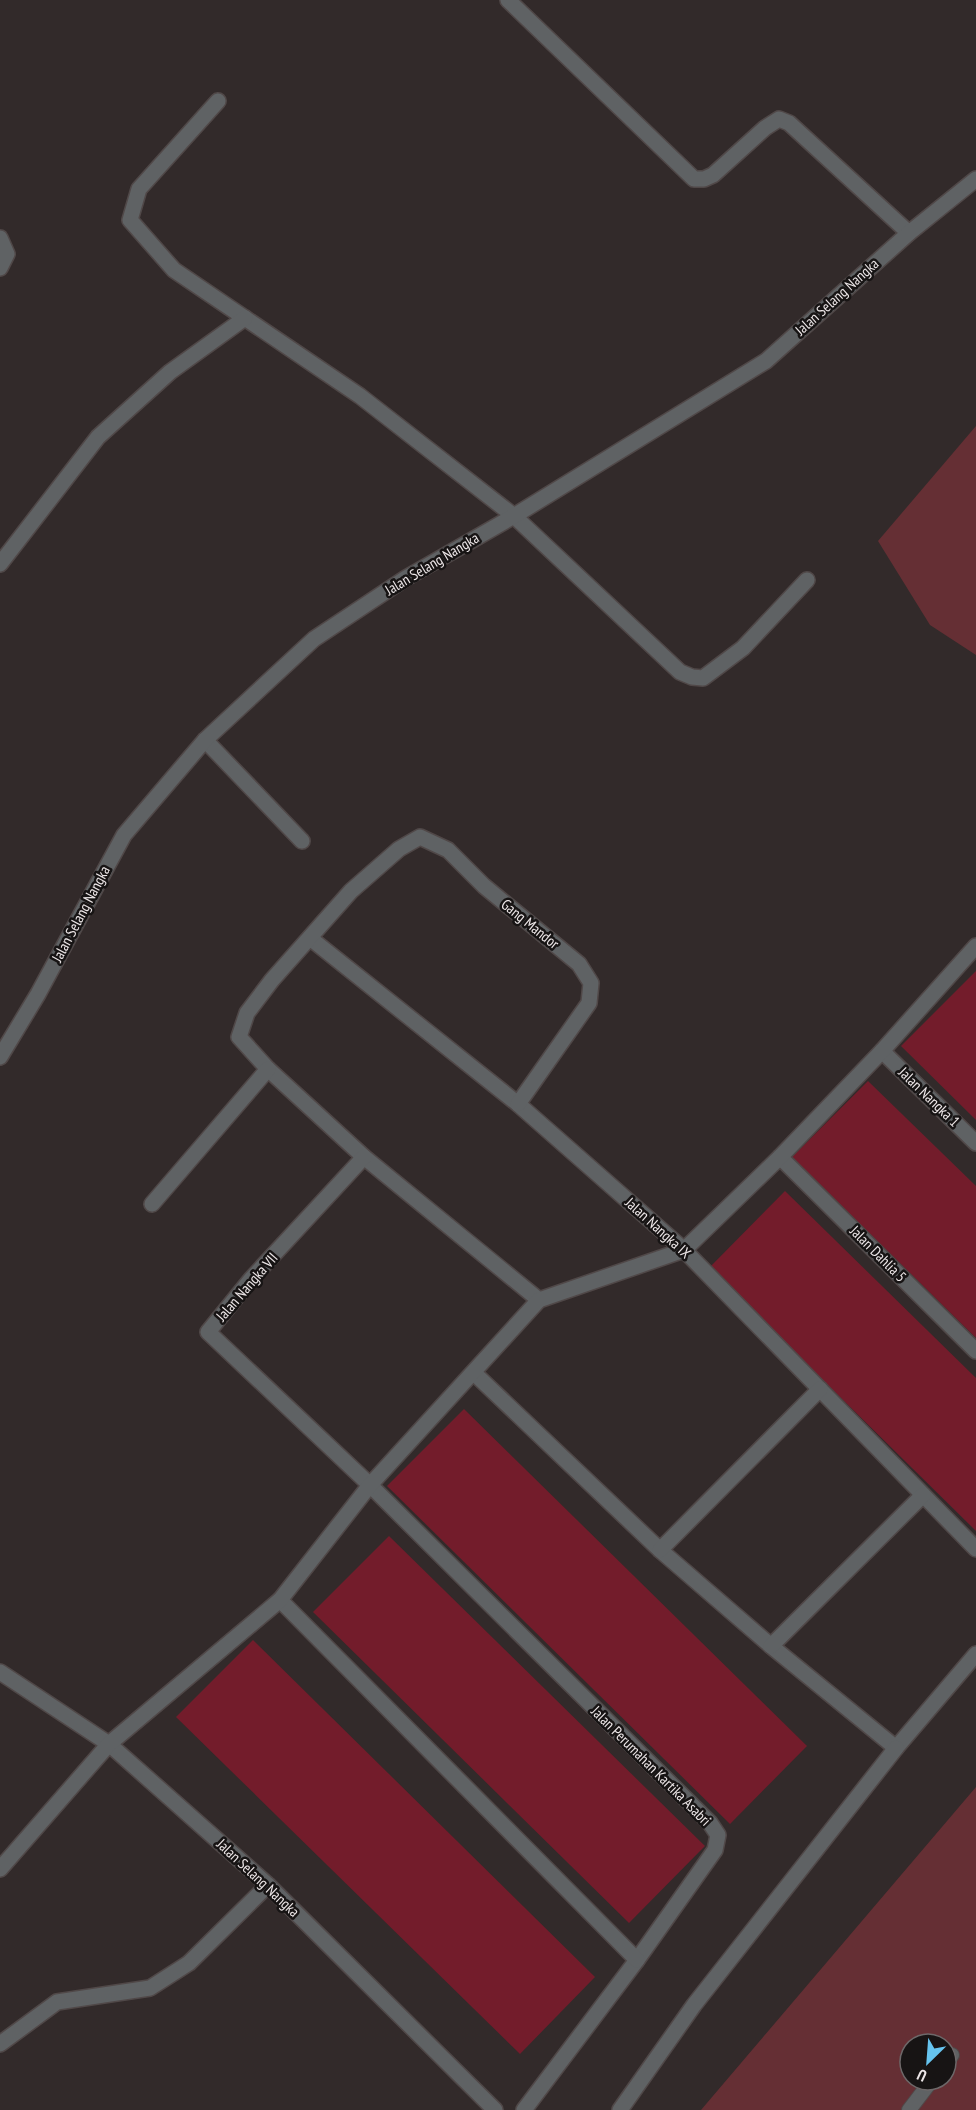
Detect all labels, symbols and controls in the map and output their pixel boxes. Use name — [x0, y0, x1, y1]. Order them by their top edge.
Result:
street label: Jalan Selang Nangka — [790, 254, 882, 340]
street label: Jalan Selang Nangka — [380, 528, 482, 600]
street label: Jalan Selang Nangka — [47, 862, 114, 966]
street label: Gang Mandor — [498, 895, 564, 953]
street label: Jalan Nangka 1 — [894, 1062, 964, 1130]
street label: Jalan Nangka IX — [621, 1192, 696, 1262]
street label: Jalan Dahlia 5 — [845, 1221, 911, 1286]
street label: Jalan Nangka VII — [211, 1249, 282, 1326]
street label: Jalan Perumahan Kartika Asabri — [587, 1701, 715, 1830]
street label: Jalan Selang Nangka — [212, 1834, 304, 1921]
north arrow — [898, 2032, 958, 2092]
text: U — [914, 2065, 930, 2086]

